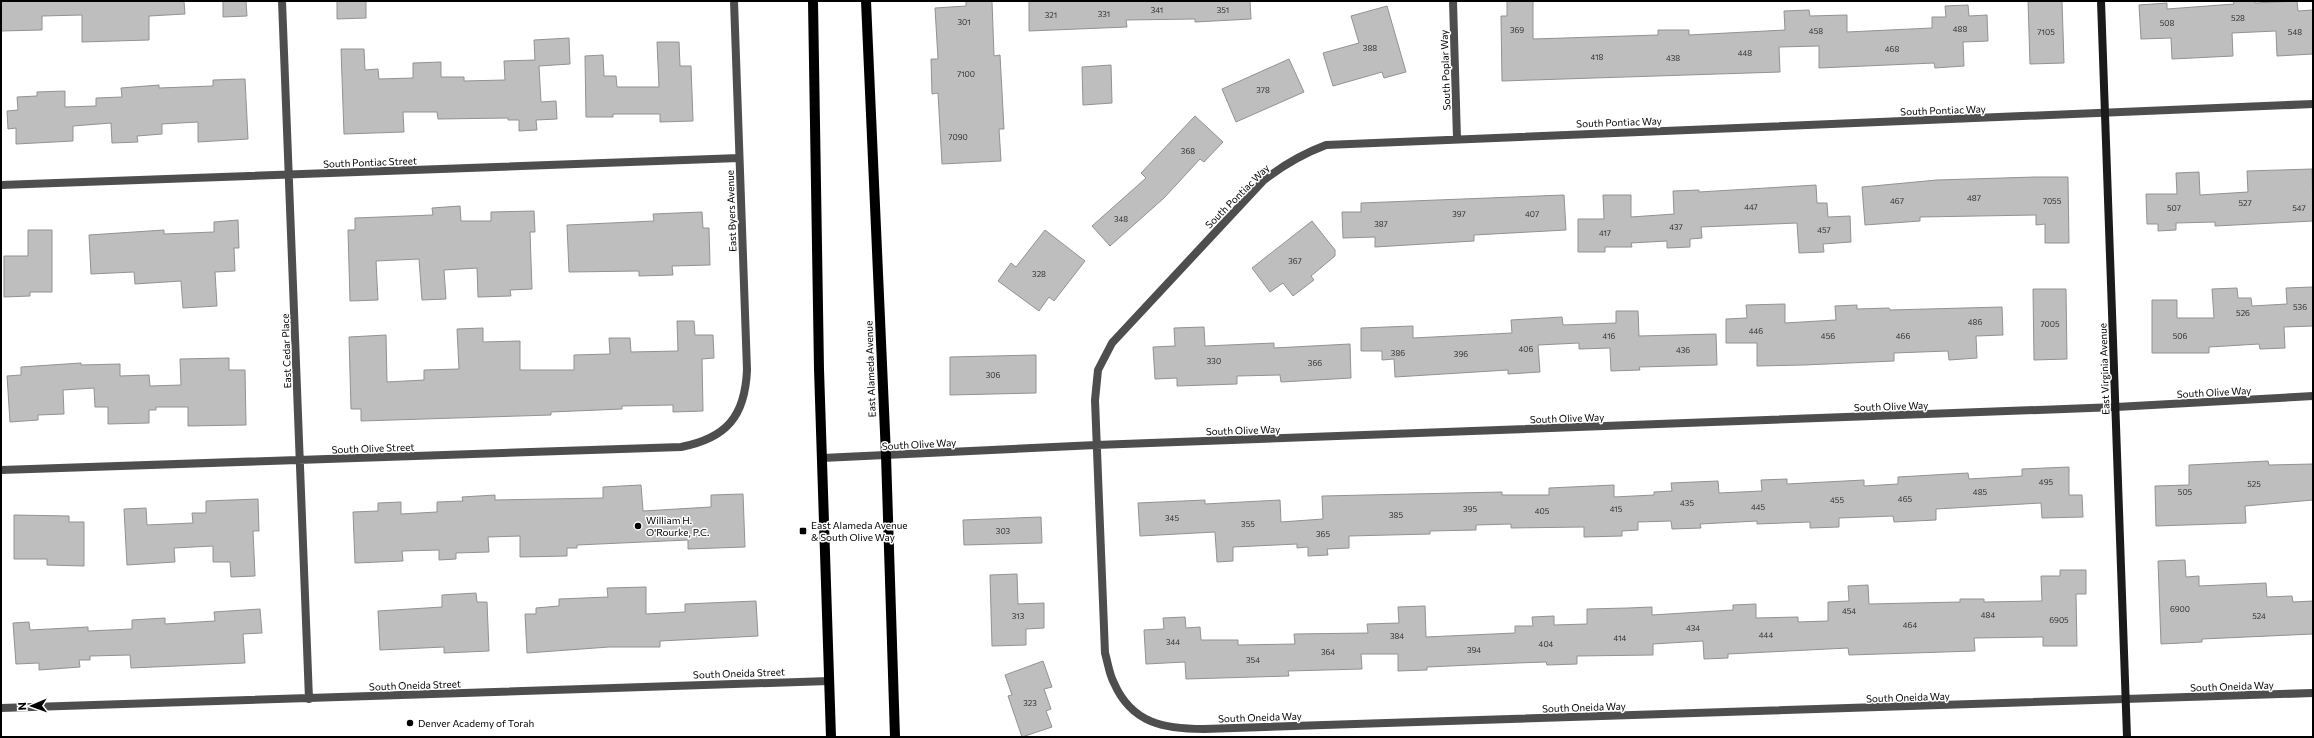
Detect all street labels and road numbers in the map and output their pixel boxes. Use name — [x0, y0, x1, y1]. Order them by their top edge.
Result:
street label: South Poplar Way — [1438, 29, 1452, 111]
street label: South Pontiac Way — [1900, 103, 1986, 117]
street label: South Pontiac Way — [1576, 115, 1662, 129]
street label: South Pontiac Street — [323, 154, 417, 170]
street label: South Pontiac Way — [1202, 161, 1272, 231]
street label: East Byers Avenue — [724, 170, 738, 252]
street label: East Cedar Place — [279, 313, 293, 389]
street label: East Alameda Avenue — [862, 320, 878, 418]
street label: East Virginia Avenue — [2096, 323, 2112, 415]
street label: South Olive Way — [2176, 384, 2252, 400]
street label: South Olive Way — [1854, 399, 1928, 413]
street label: South Olive Way — [1530, 411, 1604, 425]
street label: South Olive Way — [1206, 423, 1280, 437]
street label: South Olive Way — [881, 436, 957, 452]
street label: South Olive Street — [331, 441, 415, 455]
street label: South Oneida Street — [693, 665, 785, 681]
street label: South Oneida Street — [369, 677, 461, 693]
street label: South Oneida Way — [2190, 679, 2274, 693]
street label: South Oneida Way — [1866, 690, 1950, 704]
street label: South Oneida Way — [1542, 700, 1626, 714]
street label: South Oneida Way — [1218, 710, 1302, 724]

